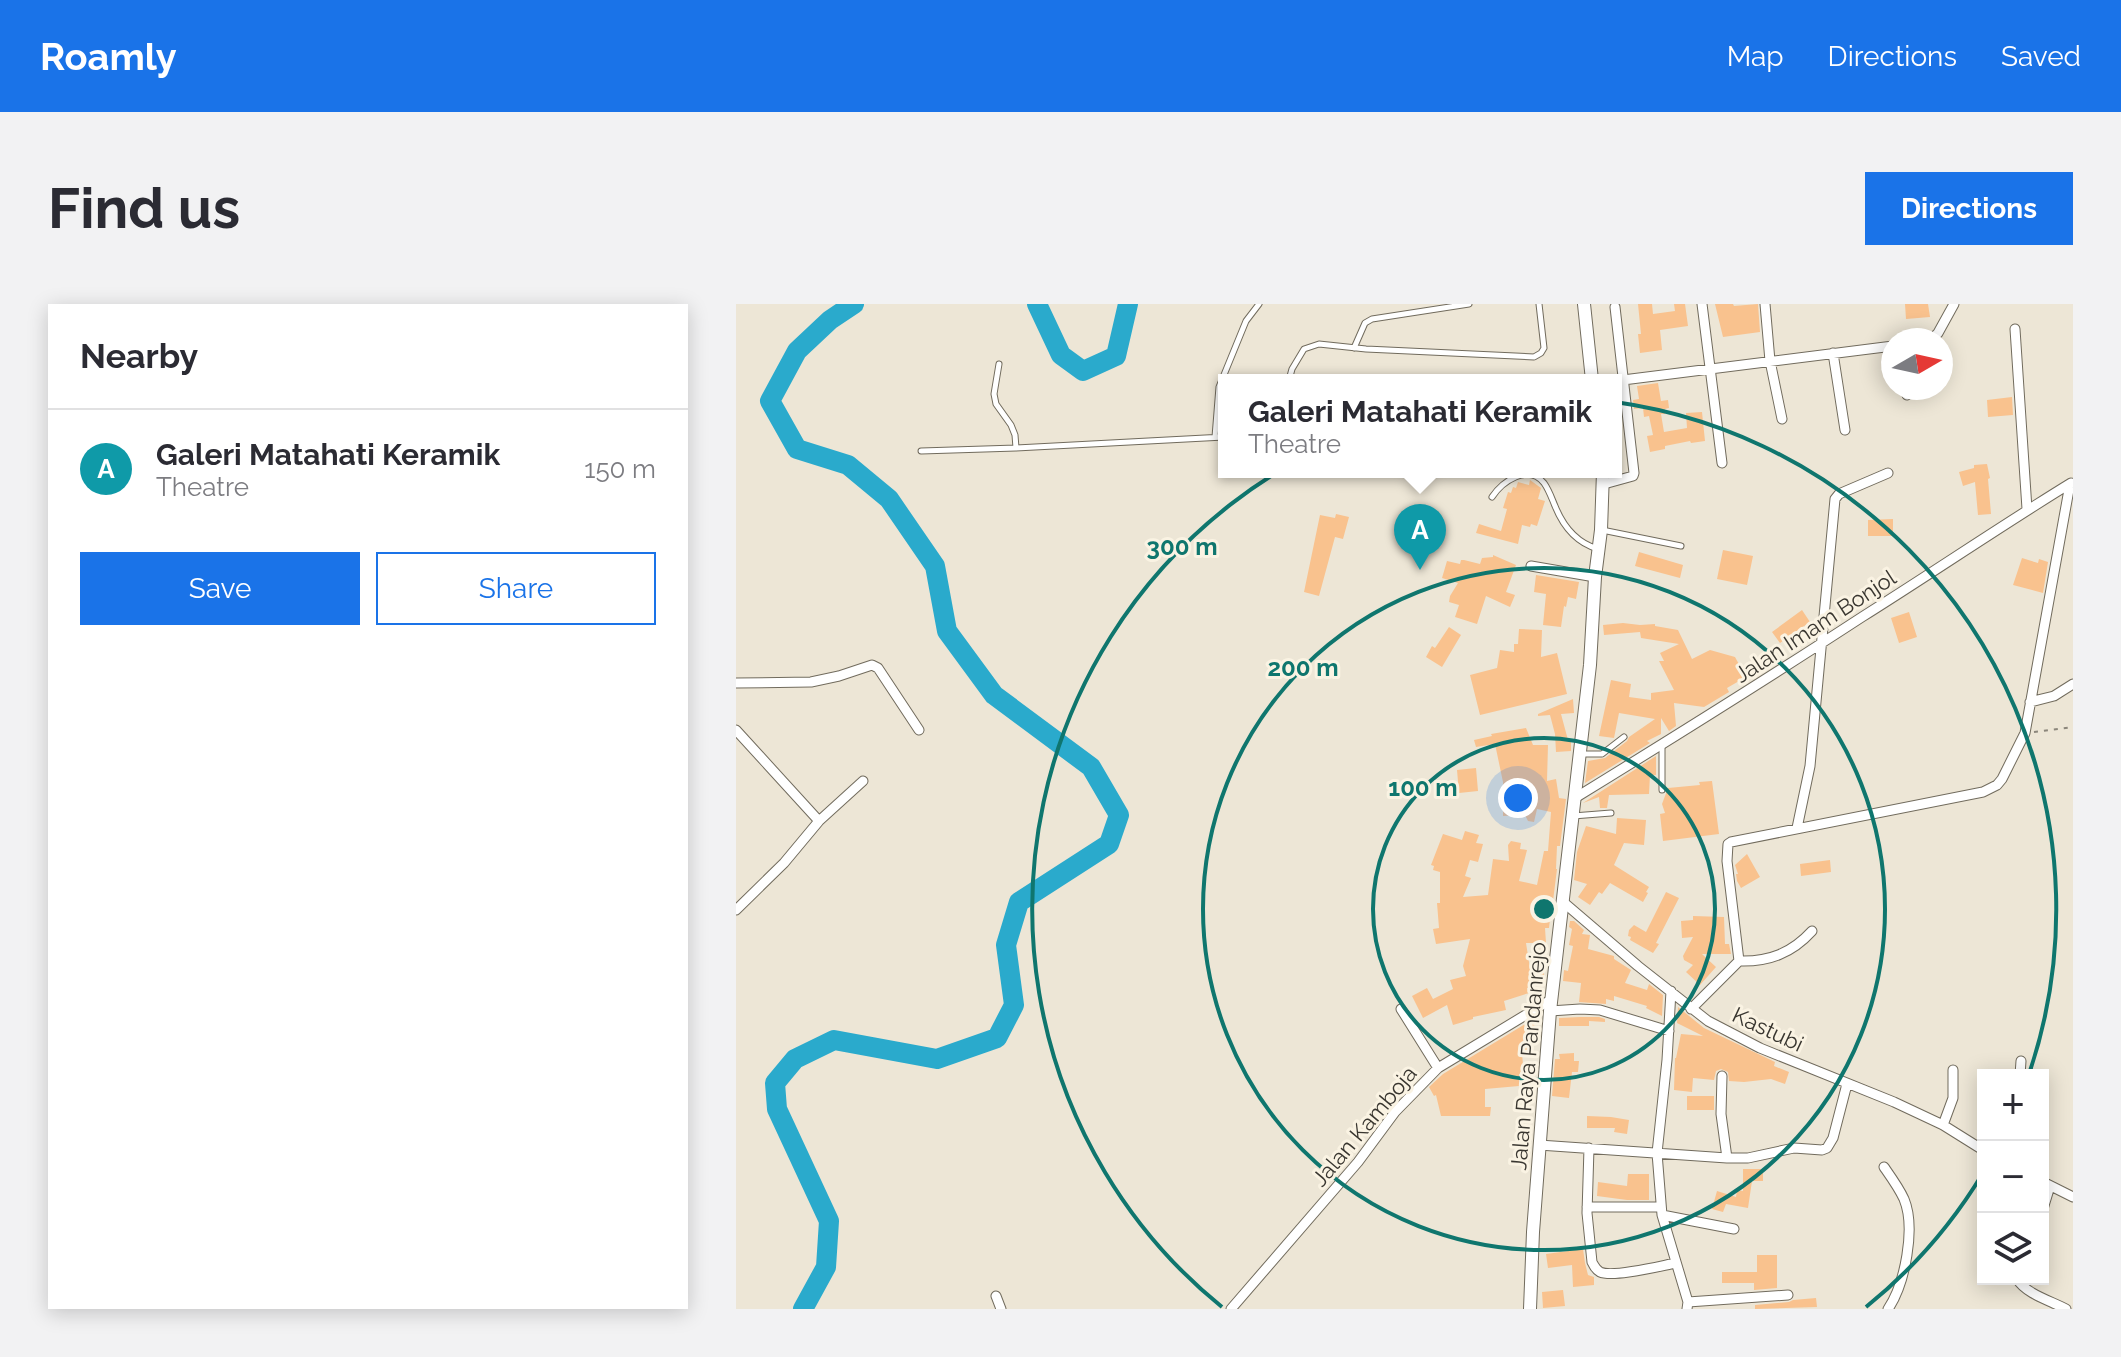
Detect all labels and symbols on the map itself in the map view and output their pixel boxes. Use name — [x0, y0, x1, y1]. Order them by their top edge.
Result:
north arrow — [1881, 328, 1953, 400]
pin: A — [1394, 504, 1446, 570]
text: 300 m — [1147, 532, 1217, 561]
street label: Jalan Imam Bonjol — [1730, 564, 1900, 688]
text: 200 m — [1267, 653, 1339, 682]
text: 100 m — [1388, 773, 1458, 802]
your location — [1498, 778, 1538, 818]
centre of rings — [1530, 895, 1558, 923]
street label: Jalan Raya Pandanrejo — [1505, 941, 1551, 1171]
street label: Kastubi — [1728, 1001, 1808, 1057]
street label: Jalan Kamboja — [1306, 1061, 1422, 1191]

